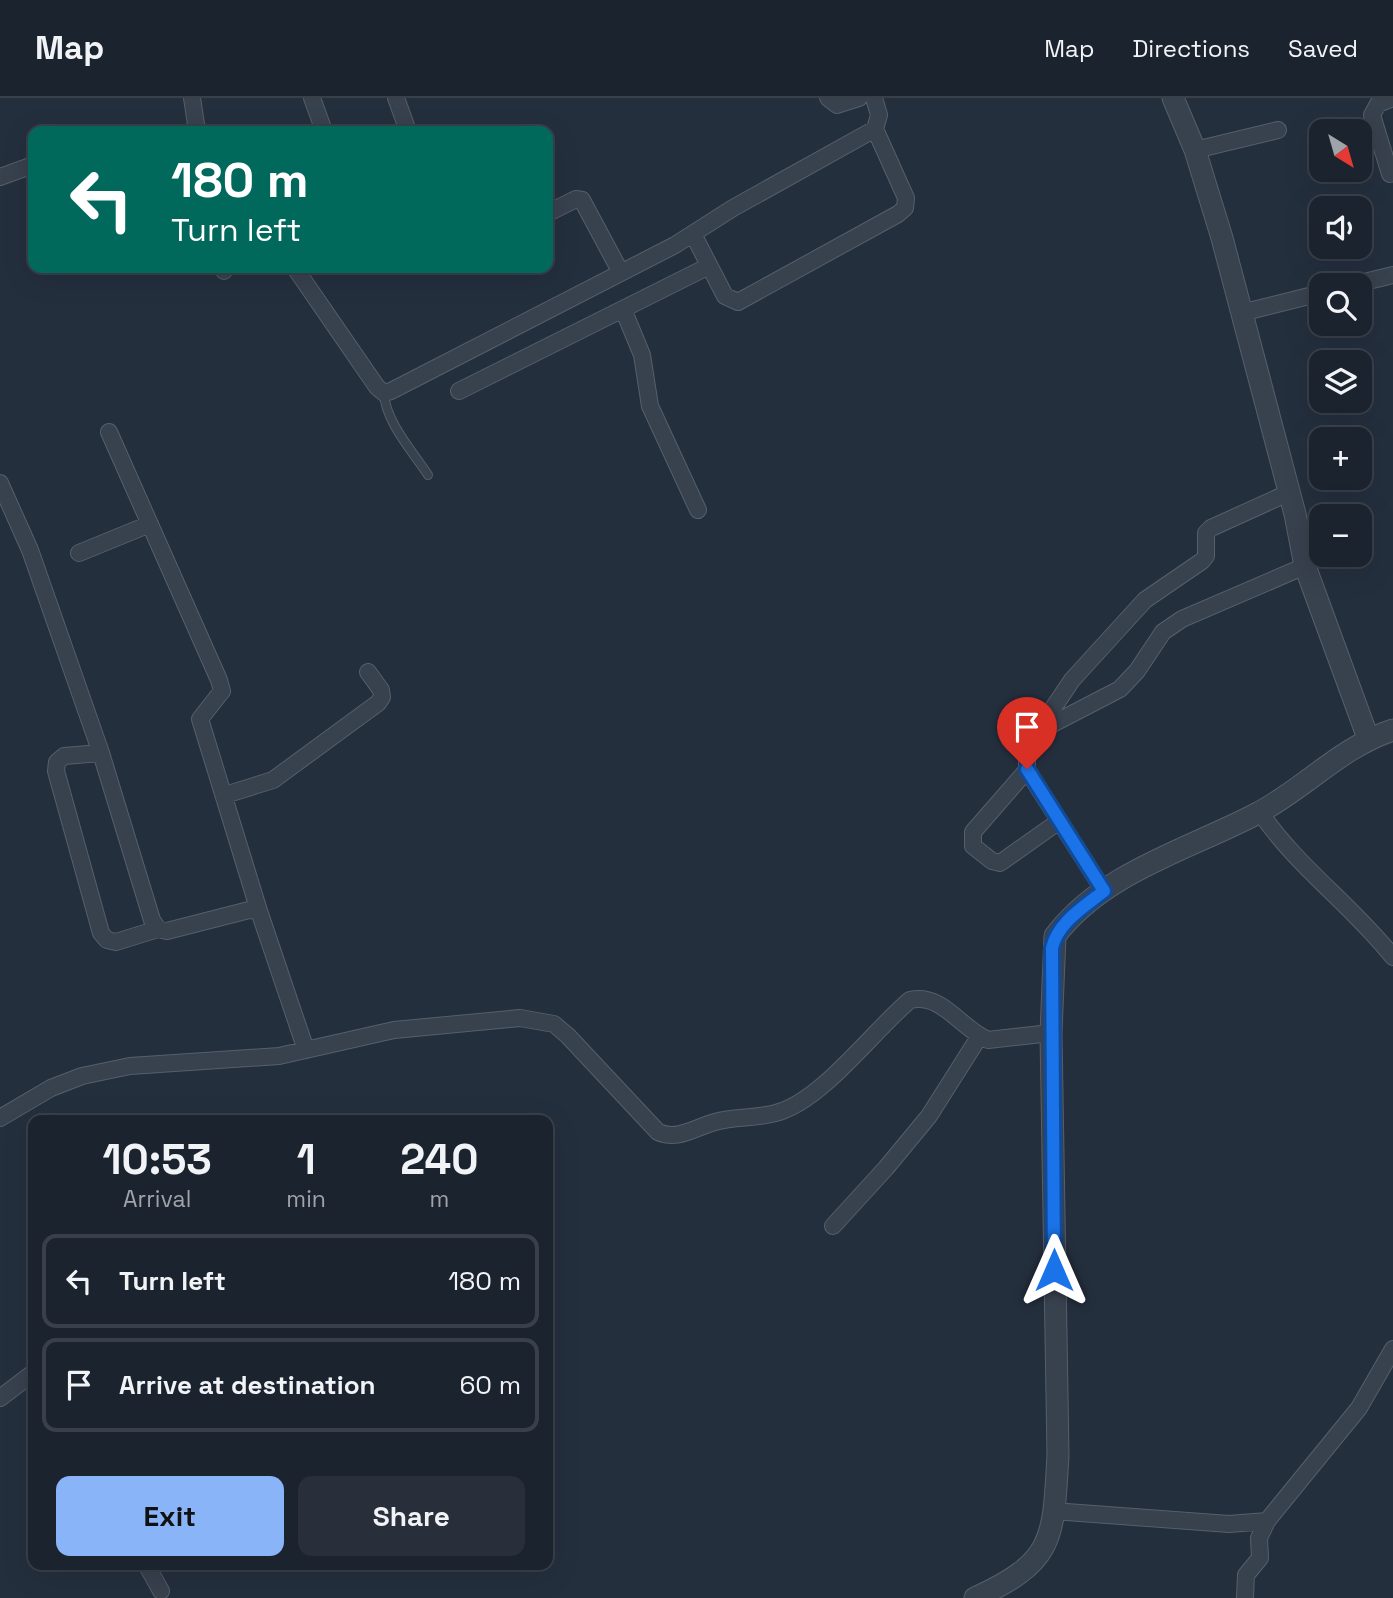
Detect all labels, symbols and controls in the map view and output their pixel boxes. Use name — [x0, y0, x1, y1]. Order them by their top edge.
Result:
text: Map — [35, 27, 104, 69]
text: Map — [1044, 33, 1094, 64]
text: Directions — [1132, 33, 1250, 64]
text: Saved — [1288, 33, 1358, 64]
north arrow — [1309, 119, 1372, 182]
map controls — [1309, 119, 1372, 567]
text: 180 m — [171, 149, 309, 211]
icon: left — [56, 154, 147, 245]
button: sound — [1309, 196, 1372, 259]
text: Turn left — [171, 210, 301, 250]
button: search — [1309, 273, 1372, 336]
button: layers — [1309, 350, 1372, 413]
button: + — [1309, 427, 1372, 490]
button: − — [1309, 504, 1372, 567]
pin — [997, 697, 1057, 769]
icon: arrive — [1008, 708, 1046, 746]
text: 10:53 — [102, 1133, 212, 1186]
text: 1 — [297, 1133, 316, 1186]
text: 240 — [400, 1133, 479, 1186]
text: Arrival — [123, 1184, 191, 1214]
text: min — [286, 1184, 326, 1214]
text: m — [430, 1184, 449, 1214]
position arrow — [1017, 1233, 1091, 1307]
icon: left — [60, 1262, 98, 1300]
text: Turn left — [119, 1264, 226, 1298]
text: 180 m — [448, 1264, 521, 1298]
icon: arrive — [60, 1366, 98, 1404]
text: Arrive at destination — [119, 1368, 376, 1402]
text: 60 m — [459, 1368, 521, 1402]
button: Exit — [56, 1476, 284, 1556]
button: Share — [298, 1476, 525, 1556]

